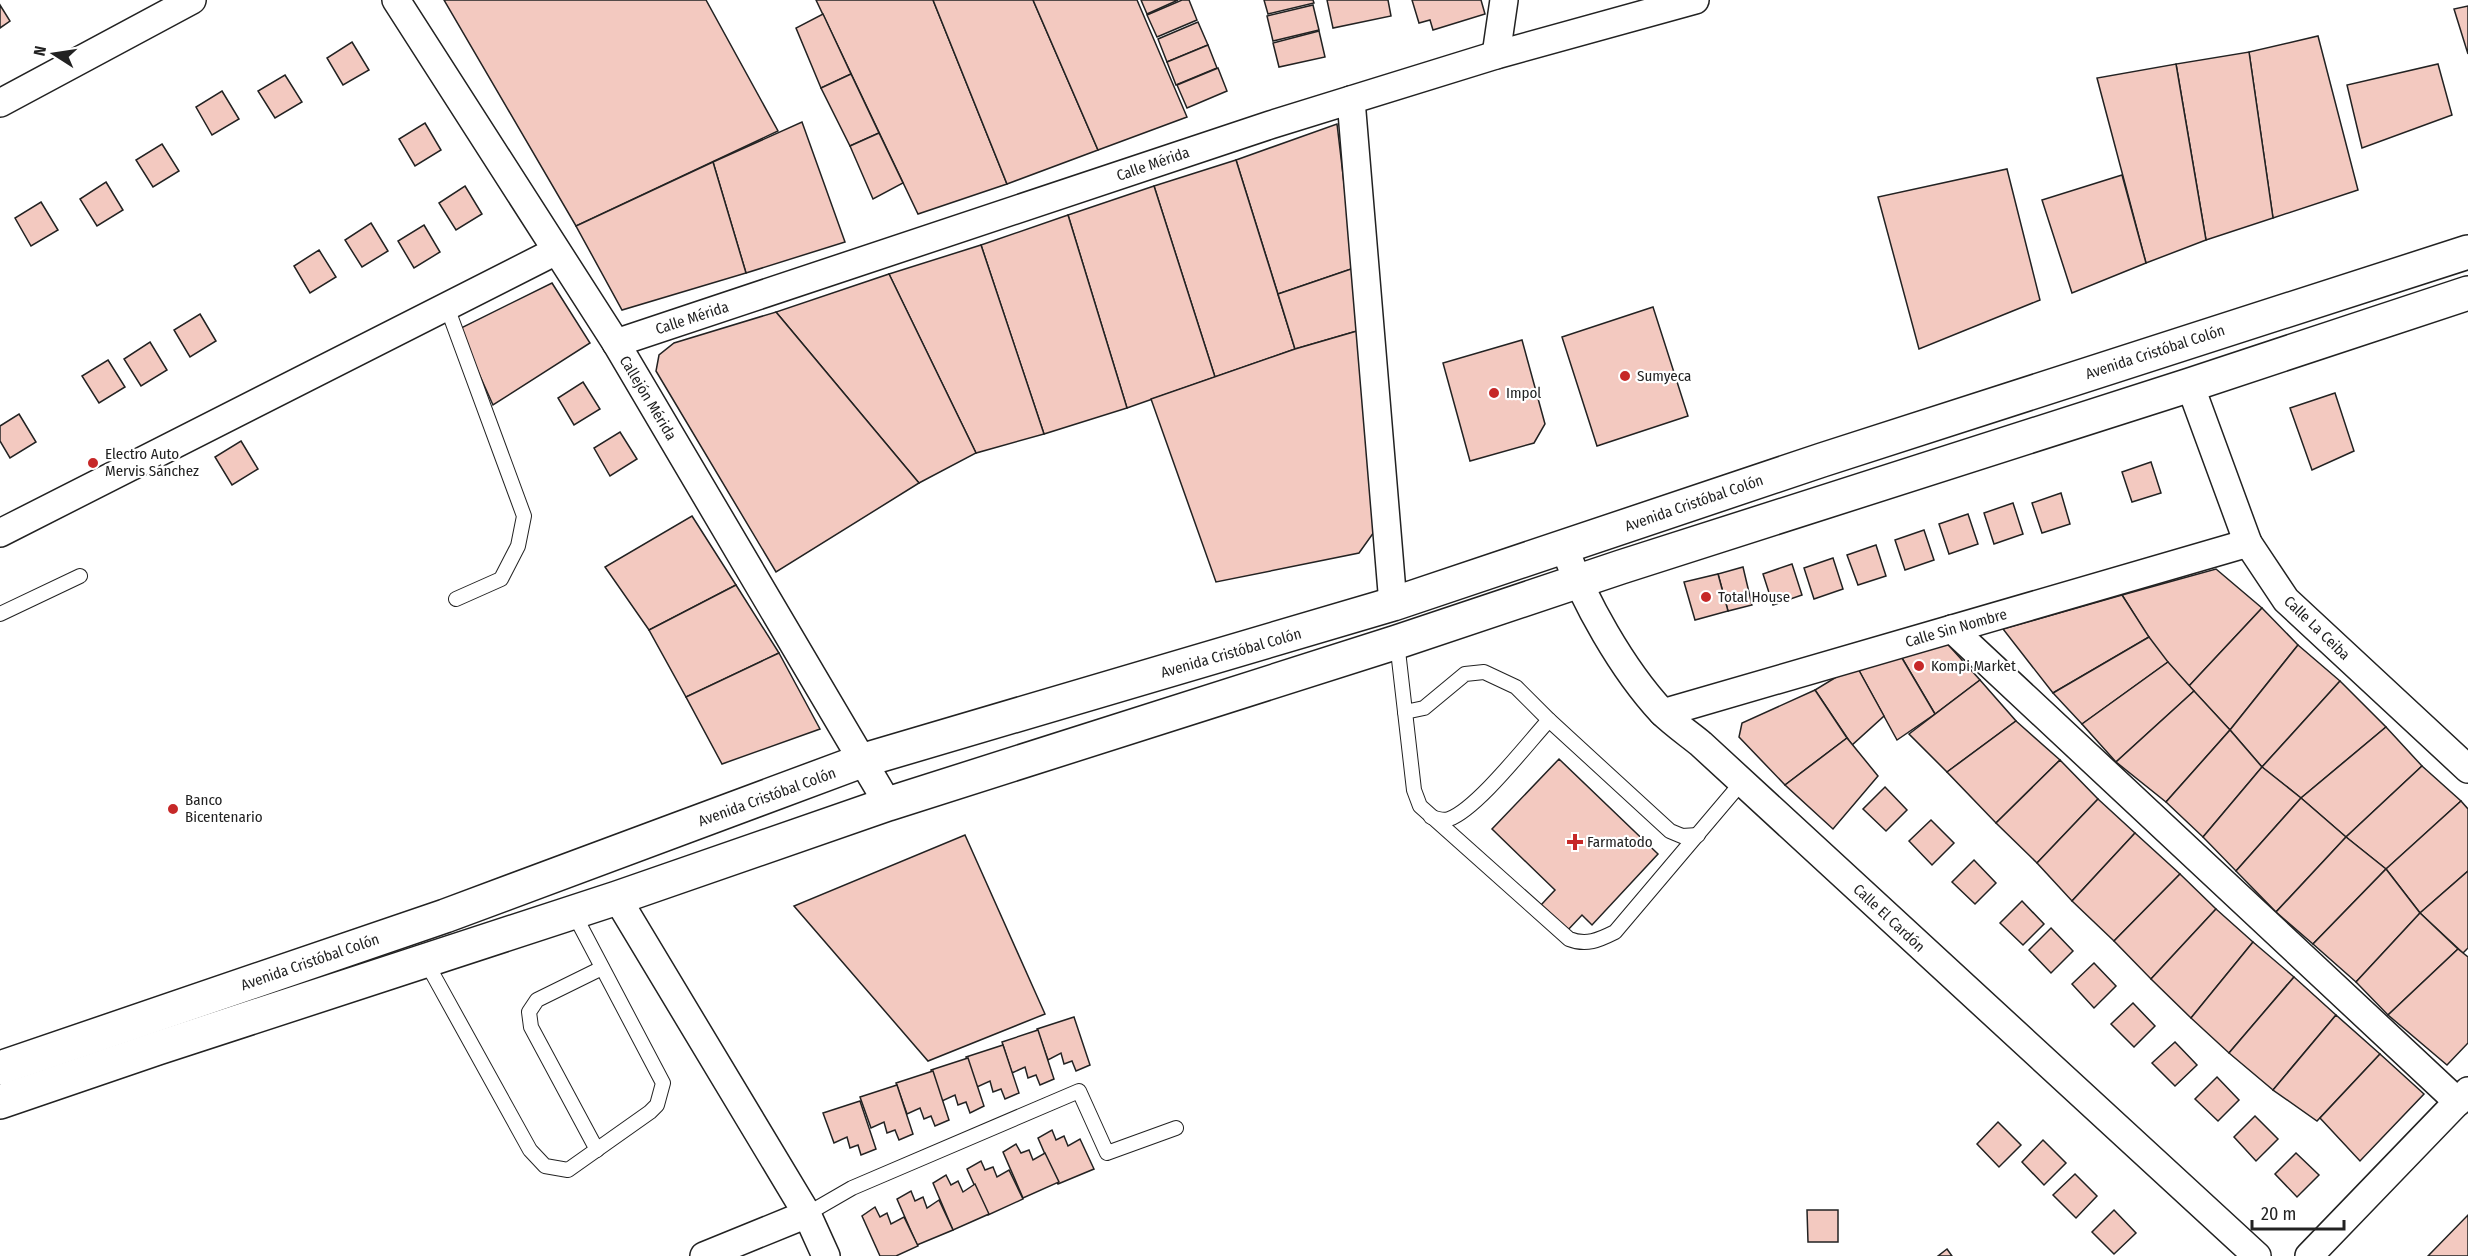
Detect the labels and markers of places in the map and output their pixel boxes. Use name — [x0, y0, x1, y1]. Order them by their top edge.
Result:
place label: Sumyeca — [1637, 367, 1691, 385]
marker: Sumyeca — [1618, 369, 1632, 383]
place label: Impol — [1506, 384, 1541, 402]
marker: Impol — [1487, 386, 1501, 400]
place label: Electro Auto Mervis Sánchez — [105, 445, 199, 480]
marker: Electro Auto Mervis Sánchez — [86, 456, 100, 470]
place label: Total House — [1718, 588, 1790, 606]
marker: Total House — [1699, 590, 1713, 604]
place label: Kompi Market — [1931, 657, 2016, 675]
marker: Kompi Market — [1912, 659, 1926, 673]
place label: Banco Bicentenario — [185, 791, 263, 826]
marker: Banco Bicentenario — [166, 802, 180, 816]
place label: Farmatodo — [1587, 833, 1653, 851]
marker: Farmatodo — [1568, 835, 1582, 849]

